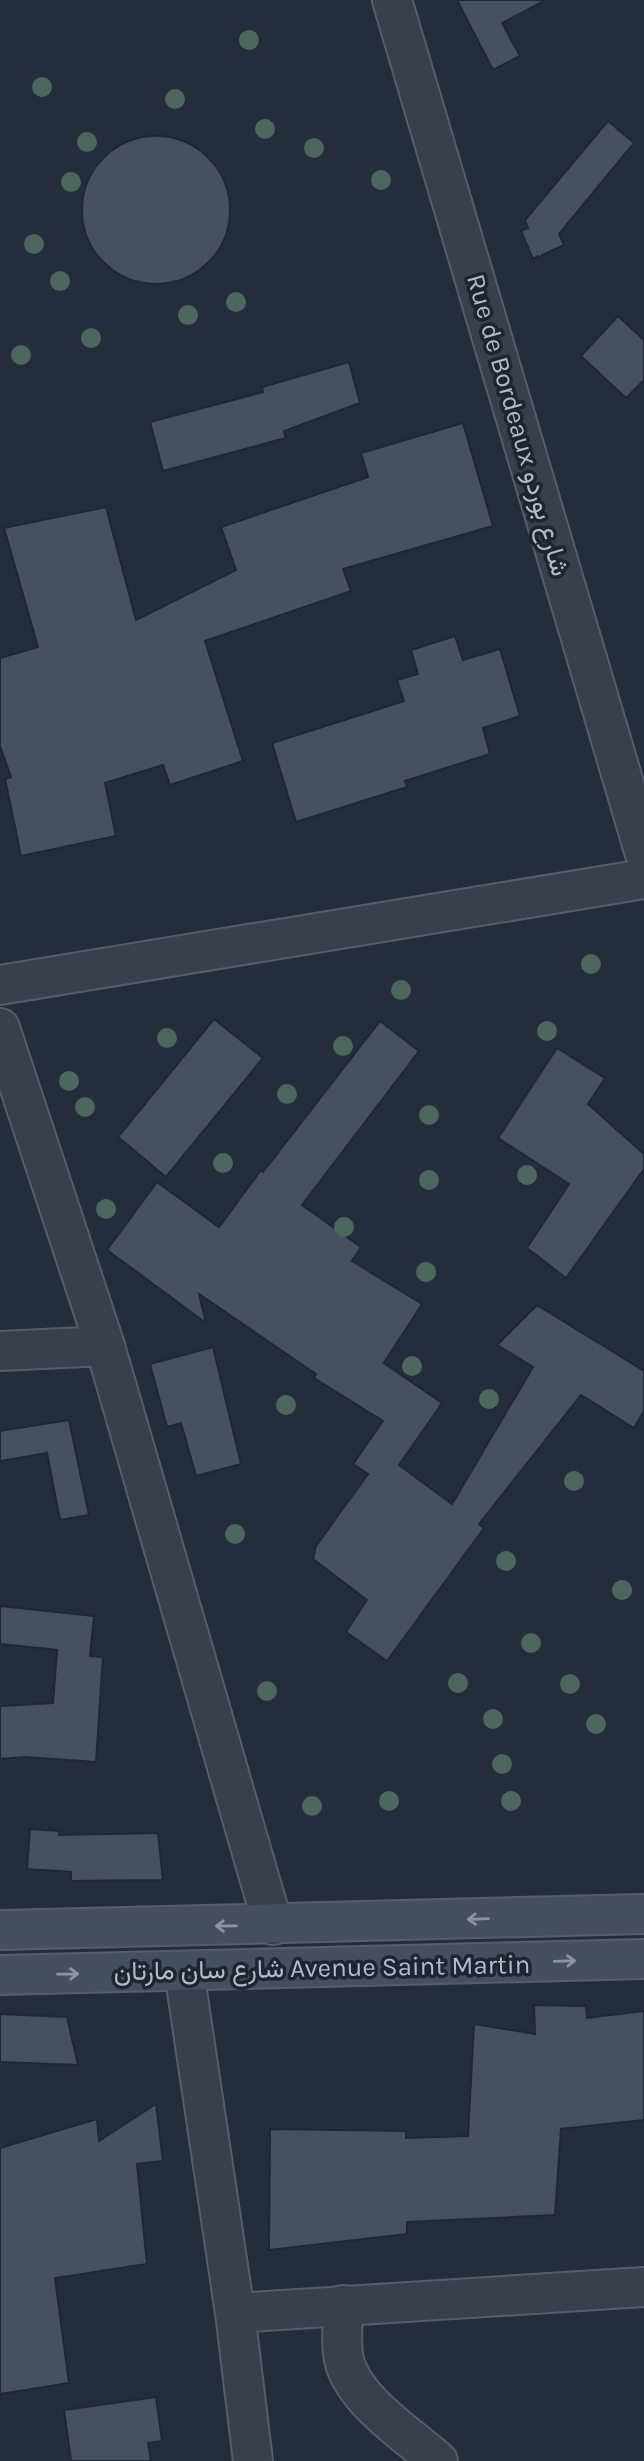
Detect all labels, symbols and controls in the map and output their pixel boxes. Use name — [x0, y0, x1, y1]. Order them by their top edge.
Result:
street label: Rue de Bordeaux شارع بوردو — [458, 270, 576, 580]
one-way arrow — [467, 1912, 490, 1926]
one-way arrow — [215, 1919, 238, 1932]
street label: شارع سان مارتان Avenue Saint Martin — [113, 1949, 531, 1989]
one-way arrow — [553, 1955, 576, 1968]
one-way arrow — [56, 1967, 79, 1981]

